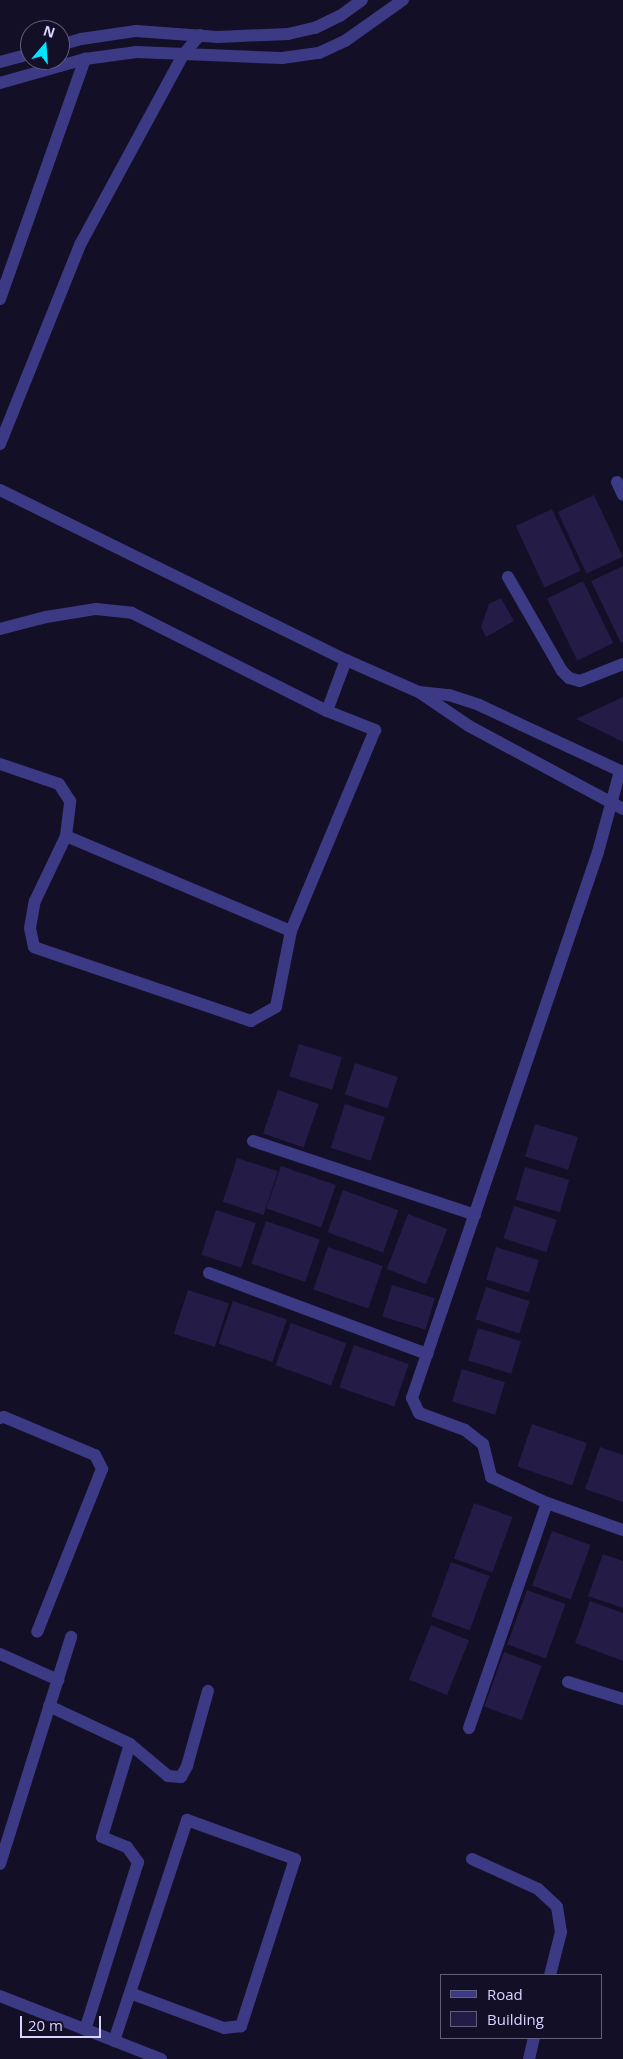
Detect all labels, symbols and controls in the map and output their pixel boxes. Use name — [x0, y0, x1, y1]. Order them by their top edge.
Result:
north arrow — [20, 20, 70, 70]
text: N — [41, 20, 58, 42]
legend — [440, 1974, 603, 2039]
text: Road — [487, 1984, 523, 2004]
scale bar — [22, 2006, 104, 2038]
text: Building — [487, 2009, 544, 2029]
text: 20 m — [28, 2015, 63, 2035]

